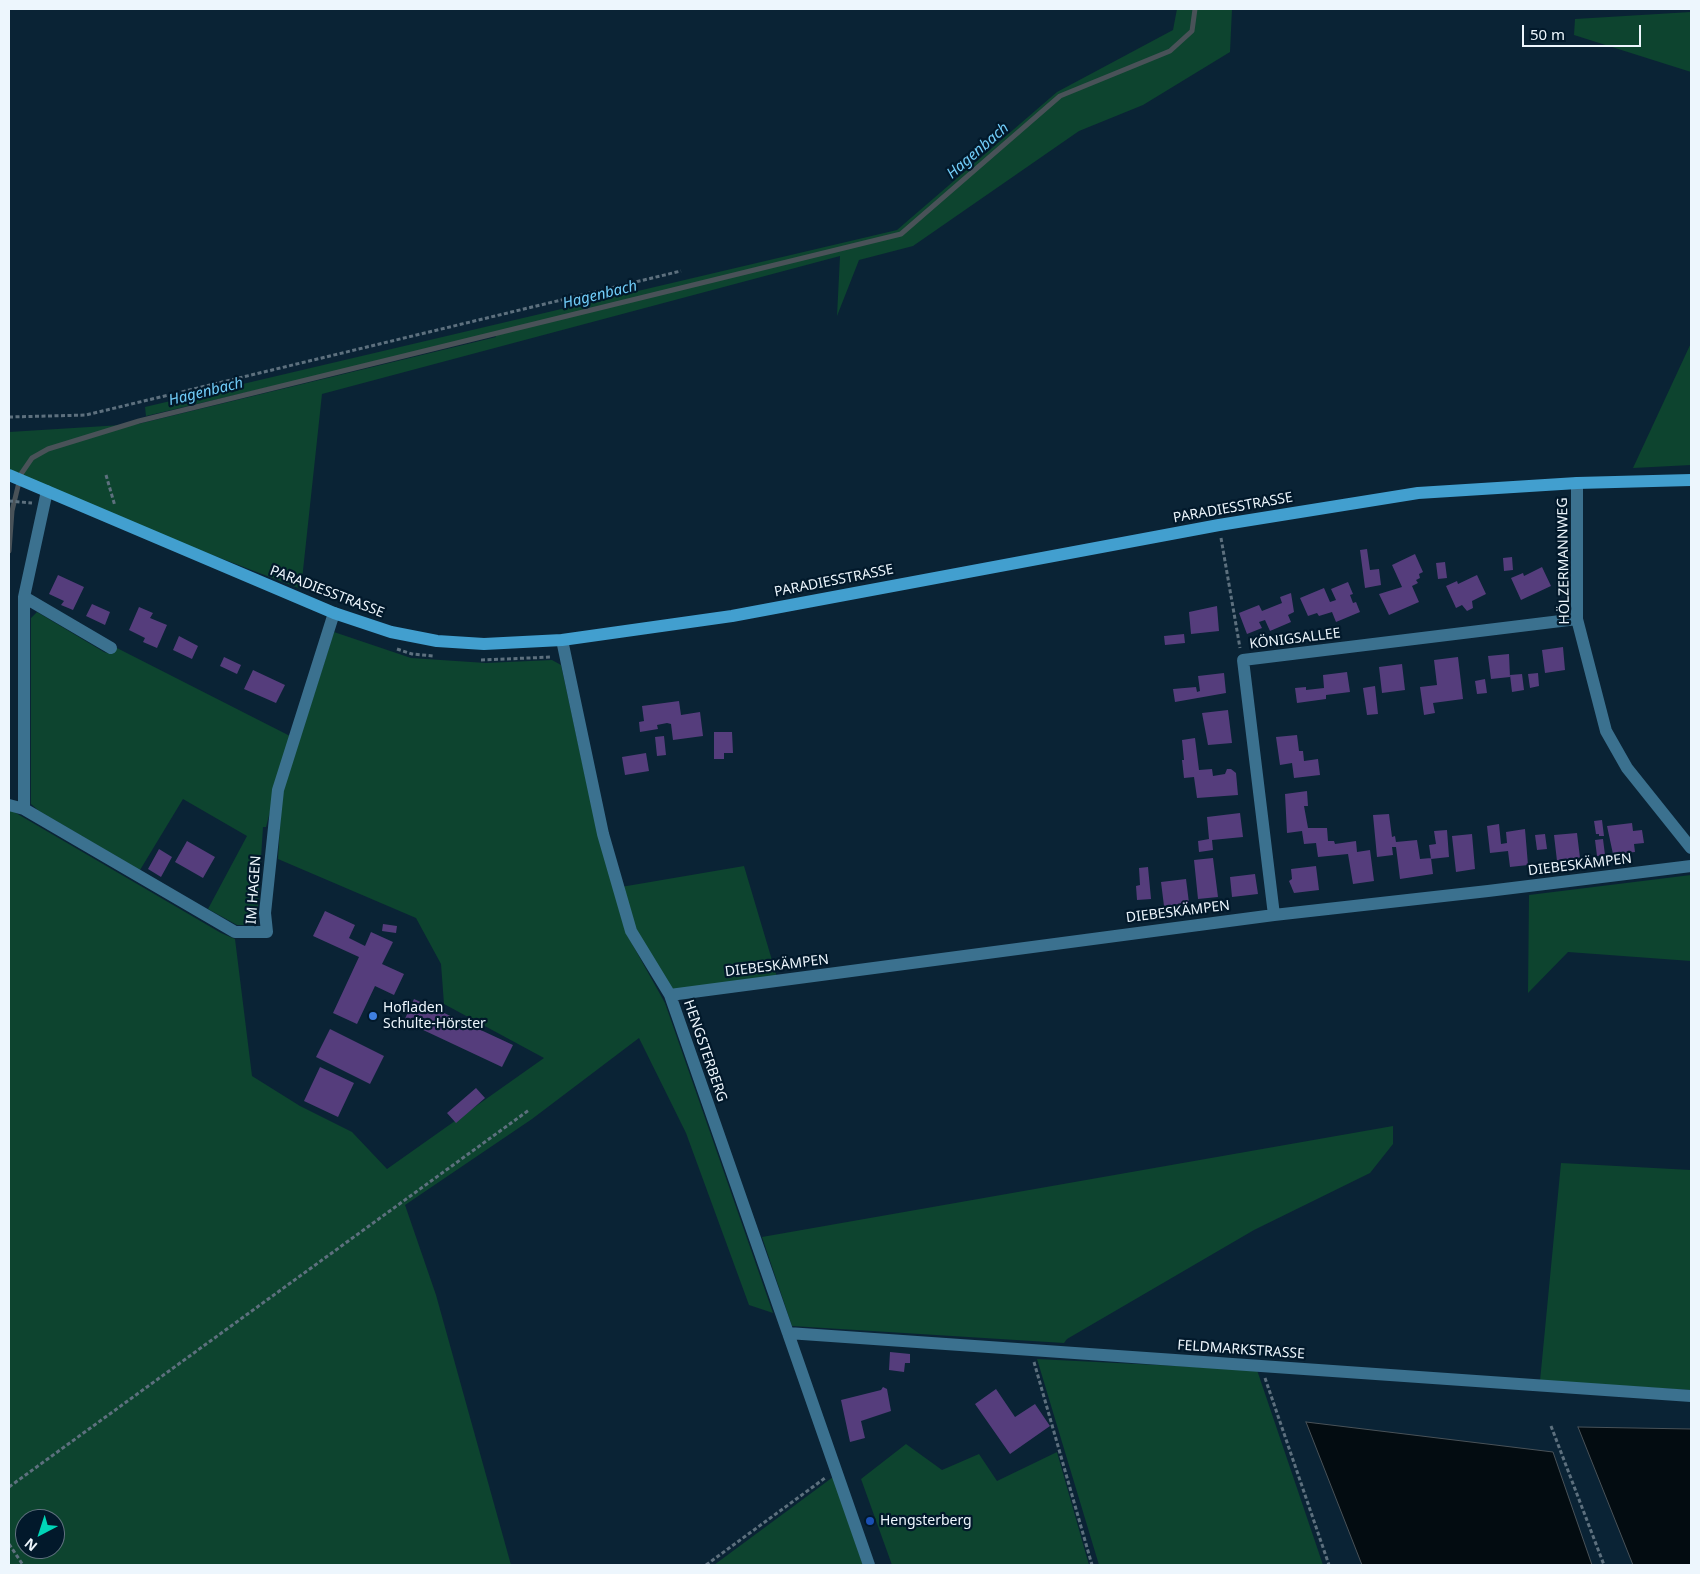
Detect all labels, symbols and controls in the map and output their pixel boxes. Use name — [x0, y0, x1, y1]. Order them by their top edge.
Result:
scale bar — [1525, 15, 1644, 47]
text: 50 m — [1530, 24, 1565, 44]
water label: Hagenbach — [943, 119, 1013, 183]
water label: Hagenbach — [561, 277, 639, 313]
water label: Hagenbach — [167, 374, 245, 410]
street label: PARADIESSTRASSE — [1172, 489, 1294, 527]
street label: HÖLZERMANNWEG — [1554, 497, 1574, 625]
street label: PARADIESSTRASSE — [773, 561, 895, 601]
street label: PARADIESSTRASSE — [267, 562, 387, 622]
street label: KÖNIGSALLEE — [1248, 625, 1342, 653]
street label: DIEBESKÄMPEN — [1527, 850, 1633, 880]
street label: IM HAGEN — [243, 855, 265, 925]
street label: DIEBESKÄMPEN — [1125, 897, 1231, 927]
street label: DIEBESKÄMPEN — [724, 951, 830, 981]
street label: HENGSTERBERG — [680, 998, 730, 1104]
place label: Hofladen Schulte-Hörster — [383, 1000, 486, 1032]
marker: Hofladen Schulte-Hörster — [367, 1010, 379, 1022]
street label: FELDMARKSTRASSE — [1177, 1337, 1305, 1363]
north arrow — [15, 1509, 65, 1559]
place label: Hengsterberg — [880, 1513, 972, 1529]
marker: Hengsterberg — [864, 1515, 876, 1527]
text: N — [20, 1534, 41, 1556]

